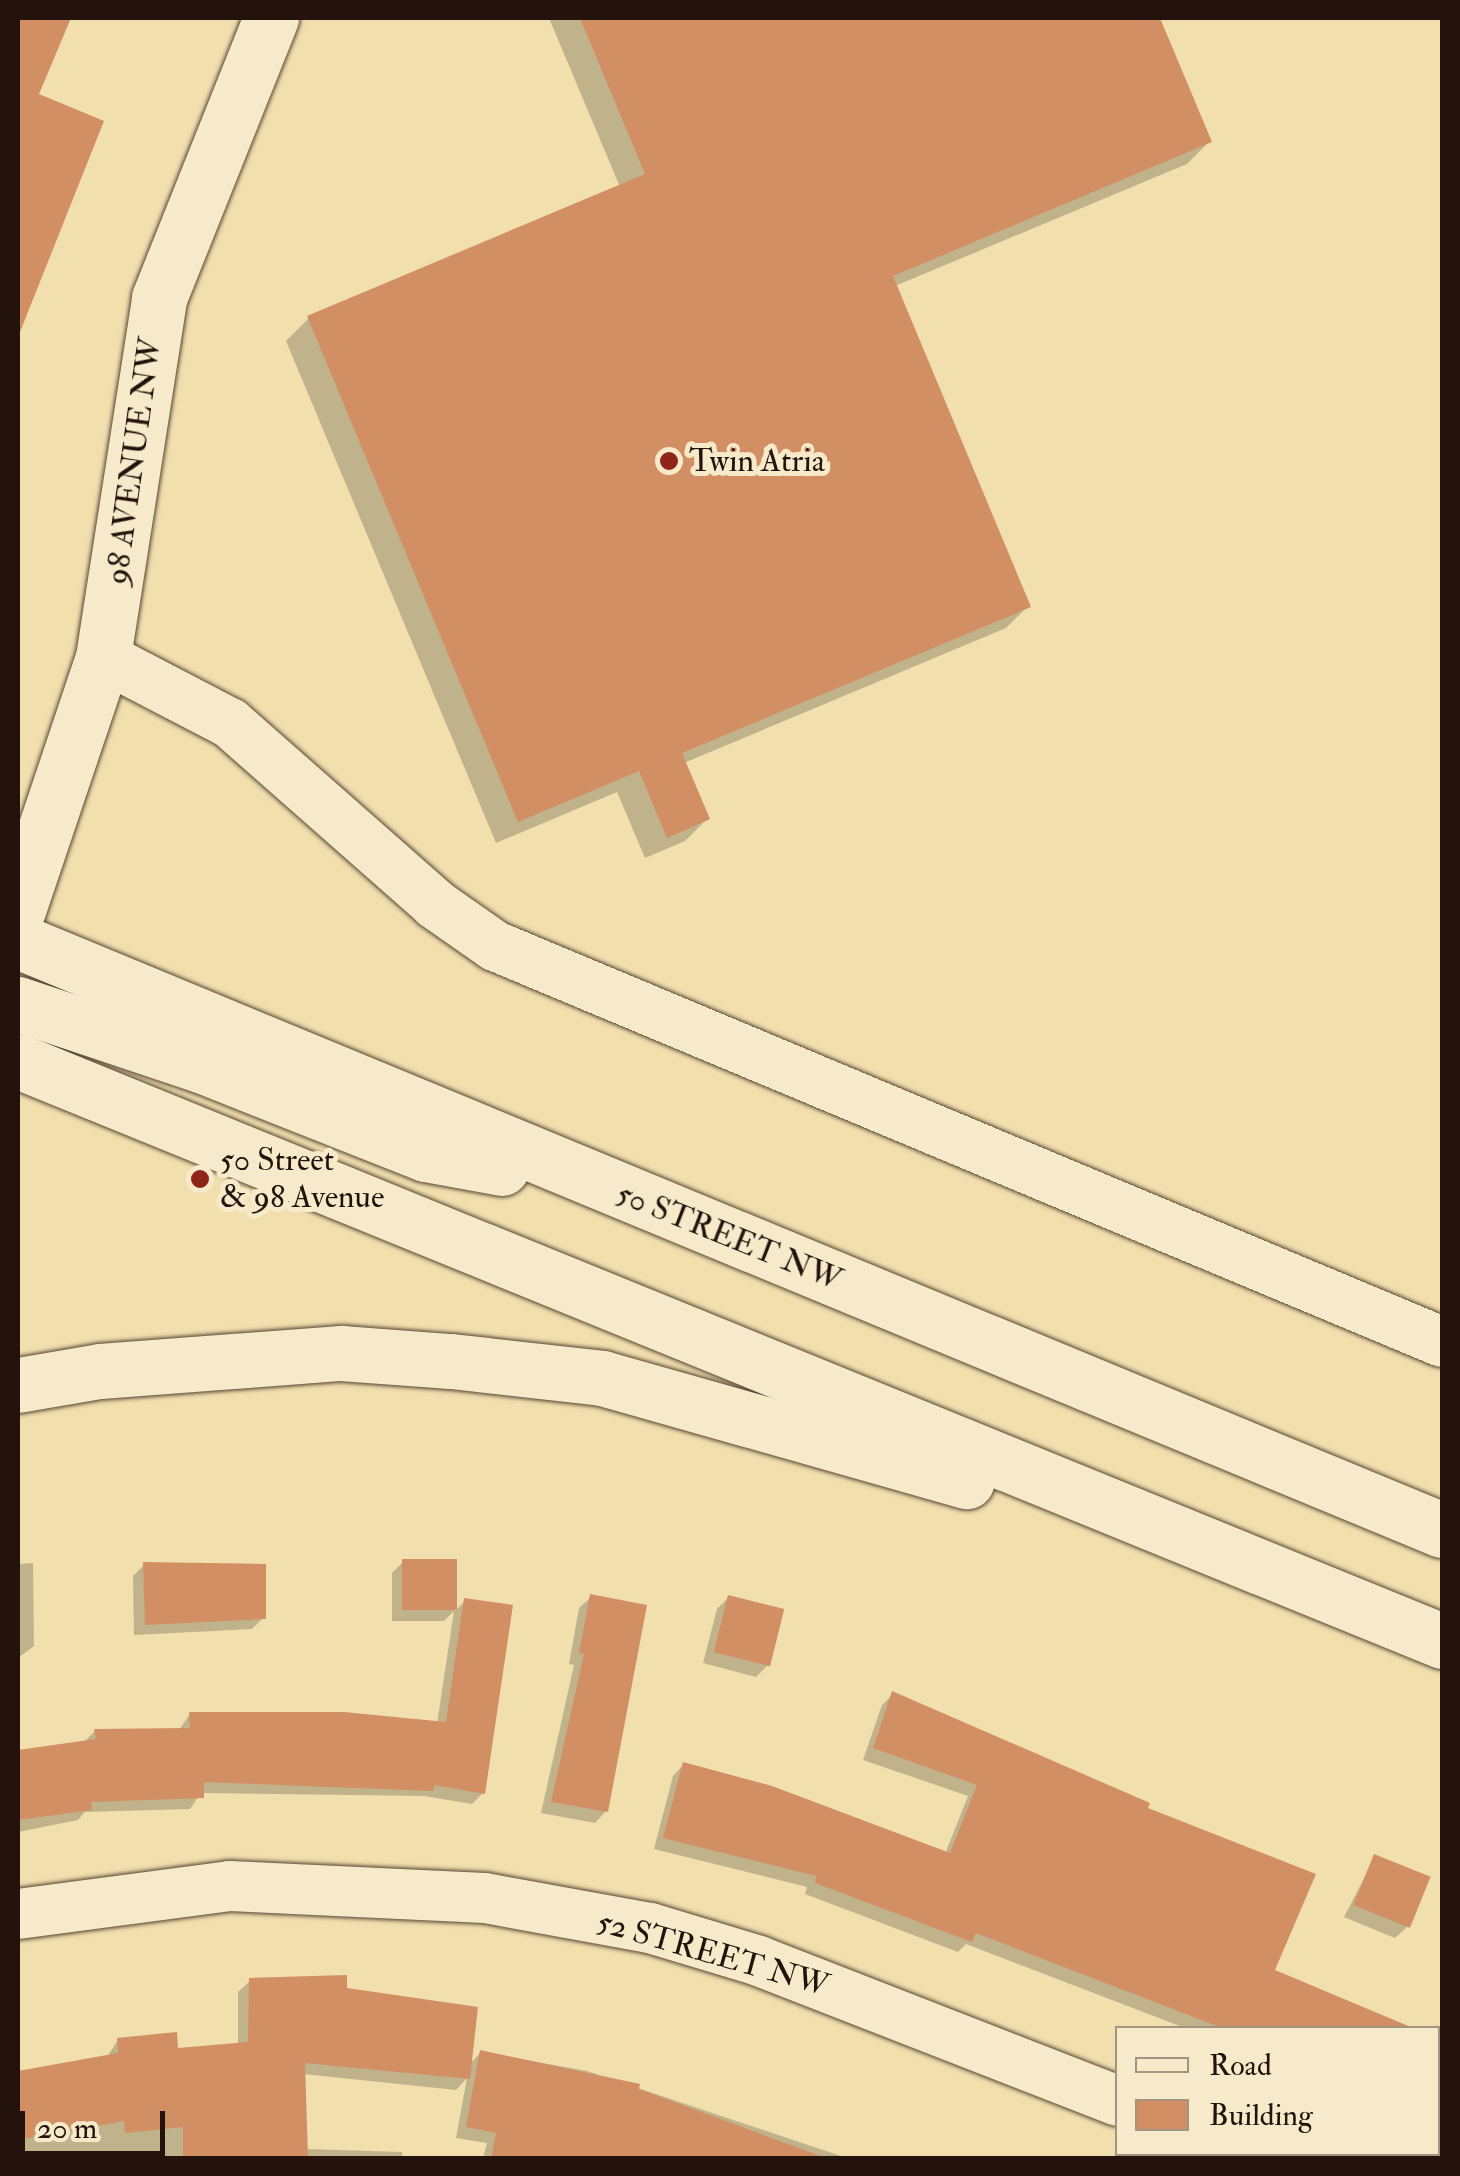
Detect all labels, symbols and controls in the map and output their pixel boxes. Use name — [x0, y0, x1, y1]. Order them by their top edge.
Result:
street label: 98 AVENUE NW — [98, 335, 170, 587]
place label: Twin Atria — [689, 442, 825, 480]
marker: Twin Atria — [658, 450, 680, 472]
place label: 50 Street & 98 Avenue — [220, 1142, 384, 1217]
marker: 50 Street & 98 Avenue — [189, 1168, 211, 1190]
street label: 50 STREET NW — [611, 1174, 847, 1300]
street label: 52 STREET NW — [593, 1903, 833, 2005]
legend — [1115, 2026, 1440, 2156]
text: Road — [1209, 2047, 1272, 2084]
scale bar — [25, 2091, 170, 2153]
text: Building — [1209, 2097, 1313, 2134]
text: 20 m — [37, 2110, 97, 2147]

